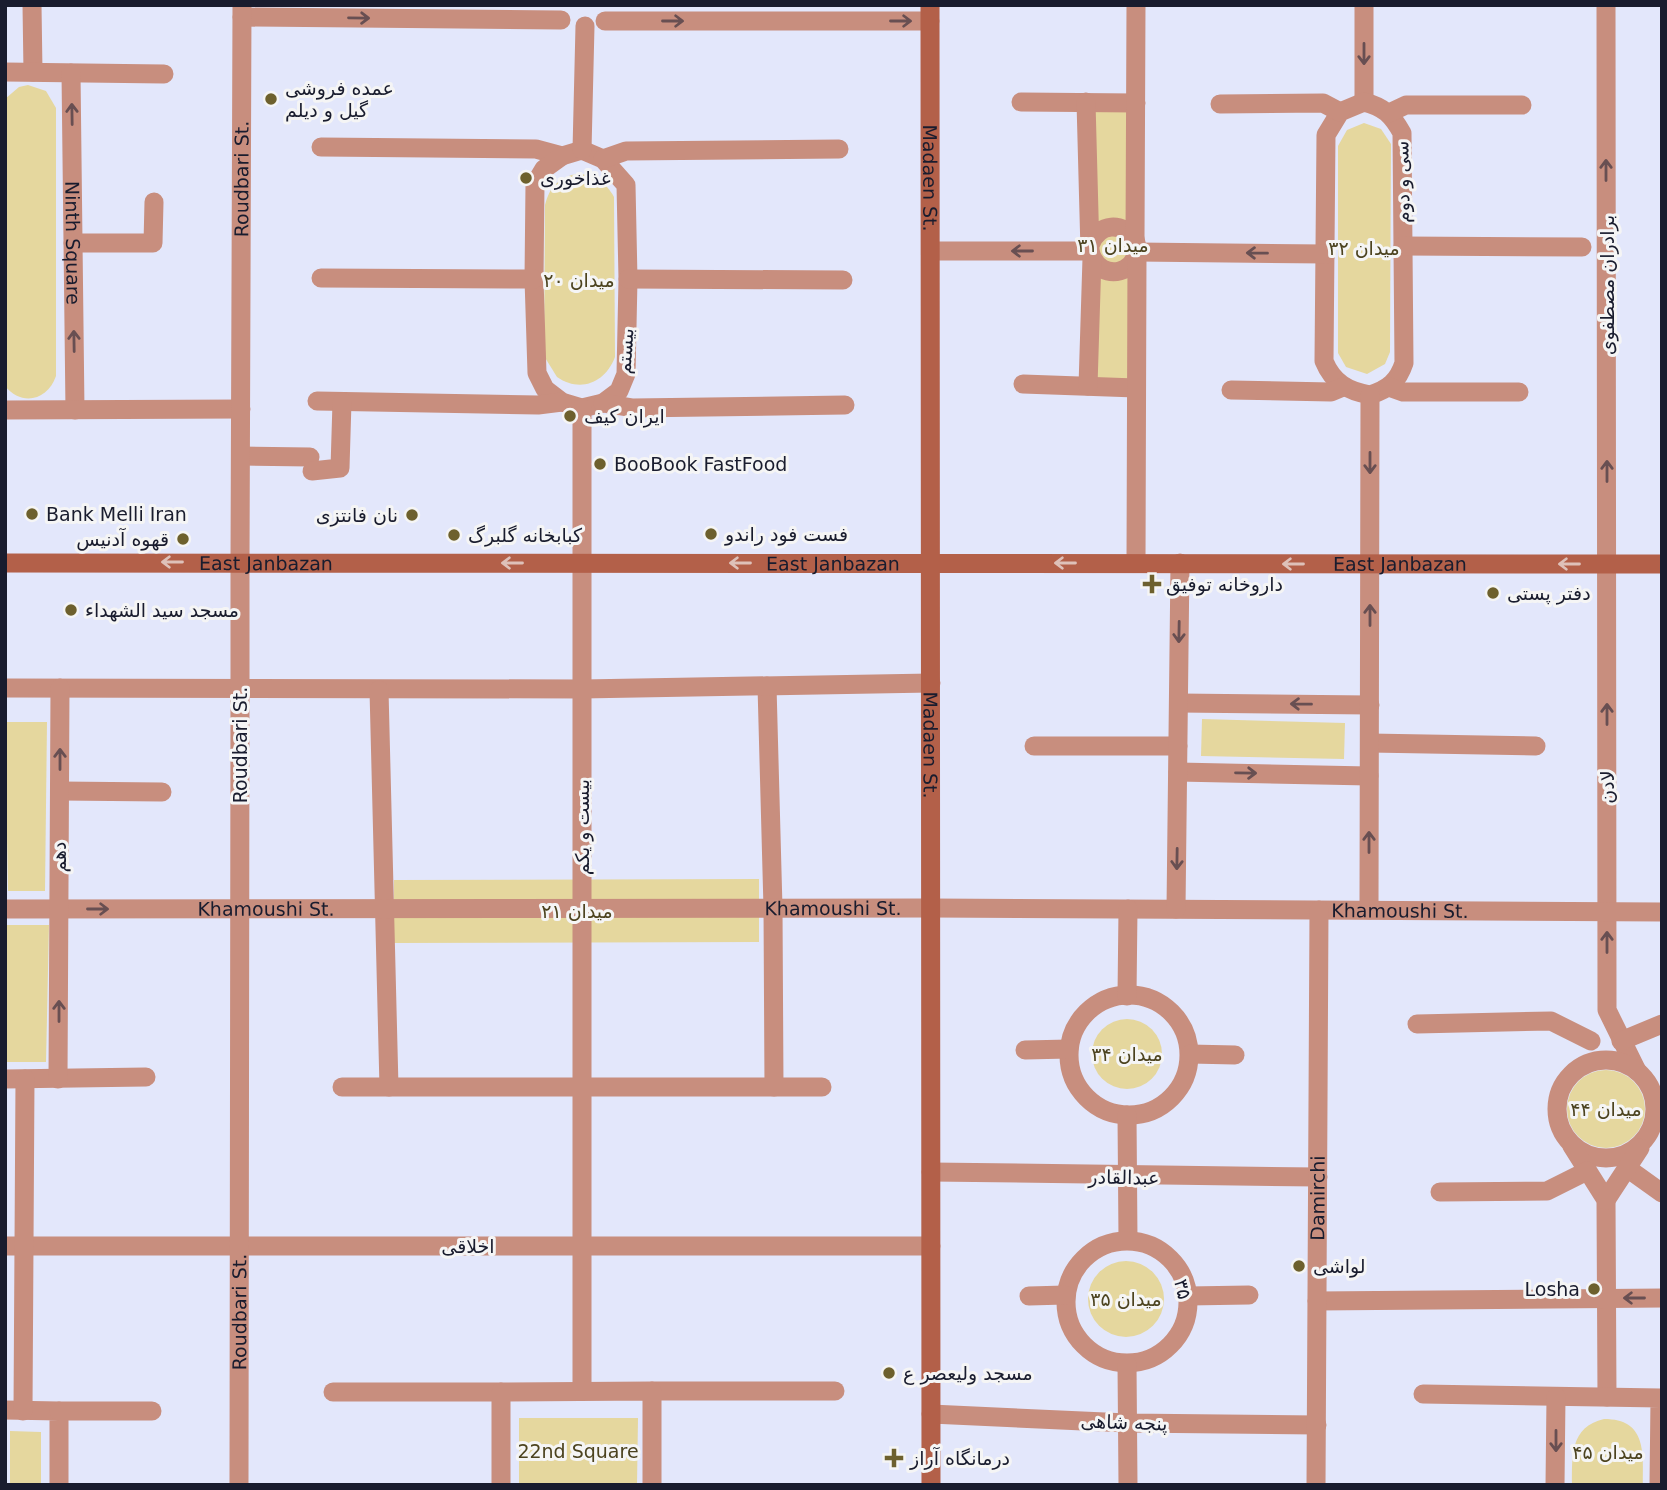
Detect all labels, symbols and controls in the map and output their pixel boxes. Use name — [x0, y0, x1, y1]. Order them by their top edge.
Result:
one-way arrow — [347, 11, 370, 25]
one-way arrow — [661, 14, 684, 28]
one-way arrow — [889, 14, 912, 28]
one-way arrow — [1357, 42, 1371, 65]
place label: عمده فروشی گیل و دیلم — [285, 77, 394, 122]
marker: عمده فروشی گیل و دیلم — [263, 91, 279, 107]
one-way arrow — [65, 103, 79, 126]
street label: Roudbari St. — [230, 121, 253, 237]
street label: Madaen St. — [919, 124, 941, 232]
street label: سی و دوم — [1390, 141, 1415, 223]
one-way arrow — [1599, 159, 1613, 182]
place label: غذاخوری — [540, 167, 611, 190]
marker: غذاخوری — [518, 170, 534, 186]
street label: Ninth Square — [61, 181, 85, 305]
street label: برادران مصطفوی — [1596, 215, 1619, 355]
park label: میدان ۳۱ — [1077, 234, 1149, 256]
park label: میدان ۳۲ — [1328, 237, 1400, 259]
one-way arrow — [1011, 244, 1034, 258]
one-way arrow — [1246, 246, 1269, 260]
park label: میدان ۲۰ — [543, 269, 615, 291]
street label: بیستم — [612, 327, 639, 375]
one-way arrow — [67, 330, 81, 353]
place label: ایران کیف — [584, 405, 665, 428]
marker: ایران کیف — [562, 408, 578, 424]
one-way arrow — [1363, 451, 1377, 474]
place label: BooBook FastFood — [614, 453, 787, 475]
marker: BooBook FastFood — [592, 456, 608, 472]
one-way arrow — [1600, 460, 1614, 483]
place label: Bank Melli Iran — [46, 503, 187, 525]
place label: نان فانتزی — [316, 504, 398, 527]
marker: Bank Melli Iran — [24, 506, 40, 522]
marker: نان فانتزی — [404, 507, 420, 523]
place label: فست فود راندو — [724, 523, 848, 546]
place label: کبابخانه گلبرگ — [468, 524, 583, 547]
marker: فست فود راندو — [703, 526, 719, 542]
place label: قهوه آدنیس — [76, 527, 169, 551]
marker: کبابخانه گلبرگ — [446, 527, 462, 543]
marker: قهوه آدنیس — [175, 531, 191, 547]
street label: East Janbazan — [199, 552, 333, 574]
street label: East Janbazan — [766, 552, 900, 575]
street label: East Janbazan — [1333, 553, 1467, 575]
one-way arrow — [161, 555, 184, 569]
one-way arrow — [501, 556, 524, 570]
one-way arrow — [729, 556, 752, 570]
one-way arrow — [1054, 556, 1077, 570]
one-way arrow — [1281, 557, 1304, 571]
one-way arrow — [1558, 557, 1581, 571]
place label: داروخانه توفیق — [1166, 573, 1283, 596]
marker: داروخانه توفیق — [1144, 576, 1160, 592]
place label: دفتر پستی — [1507, 582, 1591, 605]
marker: دفتر پستی — [1485, 585, 1501, 601]
place label: مسجد سید الشهداء — [85, 599, 239, 622]
marker: مسجد سید الشهداء — [63, 602, 79, 618]
one-way arrow — [1363, 603, 1377, 626]
one-way arrow — [1172, 620, 1186, 643]
street label: Roudbari St. — [229, 687, 251, 803]
street label: Madaen St. — [919, 691, 942, 799]
one-way arrow — [1290, 697, 1313, 711]
one-way arrow — [1600, 703, 1614, 726]
one-way arrow — [53, 748, 67, 771]
one-way arrow — [1234, 766, 1257, 780]
street label: لادن — [1596, 770, 1618, 804]
street label: بیست و یکم — [571, 779, 594, 875]
one-way arrow — [1362, 831, 1376, 854]
street label: دهم — [48, 841, 71, 873]
one-way arrow — [1170, 847, 1184, 870]
street label: Khamoushi St. — [764, 897, 902, 919]
street label: Khamoushi St. — [197, 898, 335, 920]
street label: Khamoushi St. — [1331, 899, 1469, 922]
park label: میدان ۲۱ — [541, 900, 613, 922]
one-way arrow — [86, 902, 109, 916]
one-way arrow — [1600, 931, 1614, 954]
one-way arrow — [52, 1000, 66, 1023]
park label: میدان ۳۴ — [1091, 1043, 1163, 1065]
park label: میدان ۴۴ — [1570, 1098, 1642, 1120]
street label: Damirchi — [1306, 1155, 1329, 1241]
street label: عبدالقادر — [1087, 1165, 1160, 1190]
street label: اخلاقی — [441, 1235, 495, 1257]
street label: Roudbari St. — [228, 1254, 250, 1370]
place label: لواشی — [1313, 1255, 1366, 1278]
marker: لواشی — [1291, 1258, 1307, 1274]
street label: ۳۵ — [1170, 1277, 1196, 1301]
place label: Losha — [1525, 1278, 1580, 1300]
marker: Losha — [1586, 1281, 1602, 1297]
park label: میدان ۳۵ — [1090, 1288, 1162, 1310]
one-way arrow — [1623, 1291, 1646, 1305]
place label: مسجد ولیعصر ع — [903, 1362, 1033, 1385]
marker: مسجد ولیعصر ع — [881, 1365, 897, 1381]
street label: پنجه شاهی — [1080, 1409, 1168, 1436]
one-way arrow — [1549, 1429, 1563, 1452]
park label: 22nd Square — [517, 1440, 639, 1462]
park label: میدان ۴۵ — [1572, 1441, 1644, 1463]
place label: درمانگاه آراز — [909, 1446, 1010, 1470]
marker: درمانگاه آراز — [884, 1448, 904, 1468]

